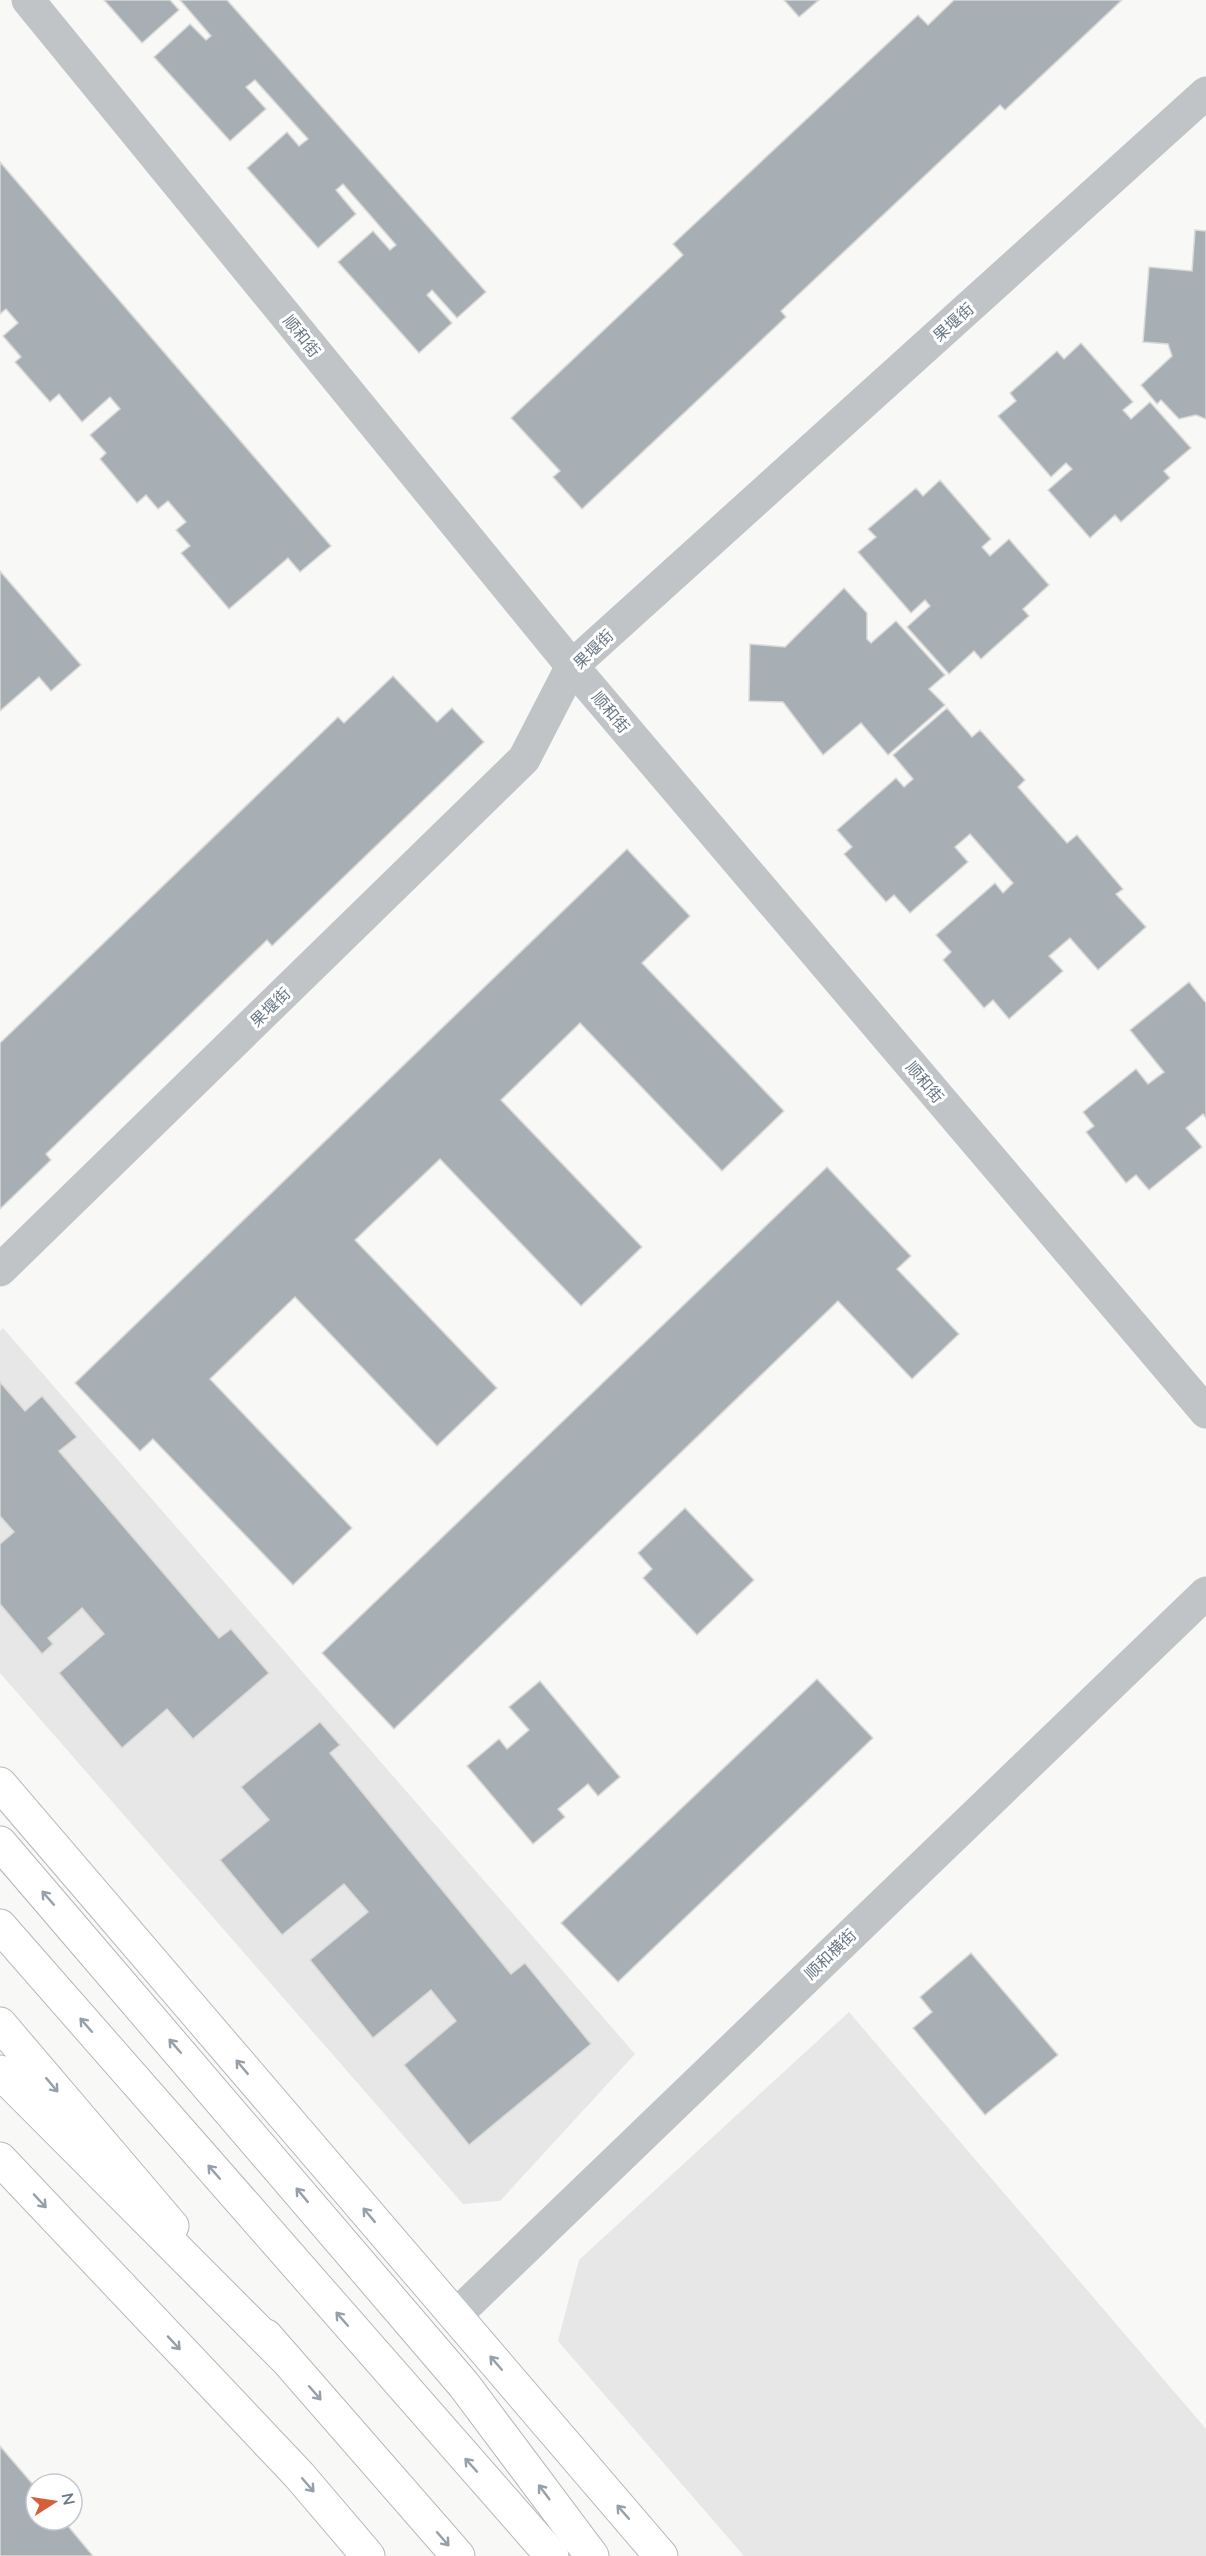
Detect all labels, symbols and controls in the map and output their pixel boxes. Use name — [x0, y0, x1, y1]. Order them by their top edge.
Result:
street label: 果堰街 — [928, 299, 978, 345]
street label: 顺和街 — [279, 311, 325, 361]
street label: 果堰街 — [569, 625, 617, 673]
street label: 顺和街 — [588, 687, 634, 737]
street label: 果堰街 — [246, 983, 294, 1031]
street label: 顺和街 — [902, 1057, 948, 1107]
one-way arrow — [41, 1891, 55, 1906]
street label: 顺和横街 — [800, 1925, 860, 1983]
one-way arrow — [79, 2017, 93, 2032]
one-way arrow — [169, 2038, 182, 2054]
one-way arrow — [235, 2060, 249, 2075]
one-way arrow — [45, 2077, 58, 2093]
one-way arrow — [207, 2165, 221, 2180]
one-way arrow — [295, 2188, 309, 2203]
one-way arrow — [33, 2194, 47, 2209]
one-way arrow — [362, 2208, 376, 2223]
one-way arrow — [335, 2312, 349, 2327]
one-way arrow — [167, 2336, 181, 2351]
one-way arrow — [489, 2356, 503, 2371]
one-way arrow — [308, 2385, 322, 2400]
one-way arrow — [464, 2458, 478, 2473]
north arrow — [24, 2472, 84, 2532]
one-way arrow — [301, 2477, 314, 2493]
one-way arrow — [538, 2485, 550, 2501]
text: N — [58, 2491, 80, 2507]
one-way arrow — [616, 2504, 629, 2520]
one-way arrow — [437, 2531, 450, 2547]

